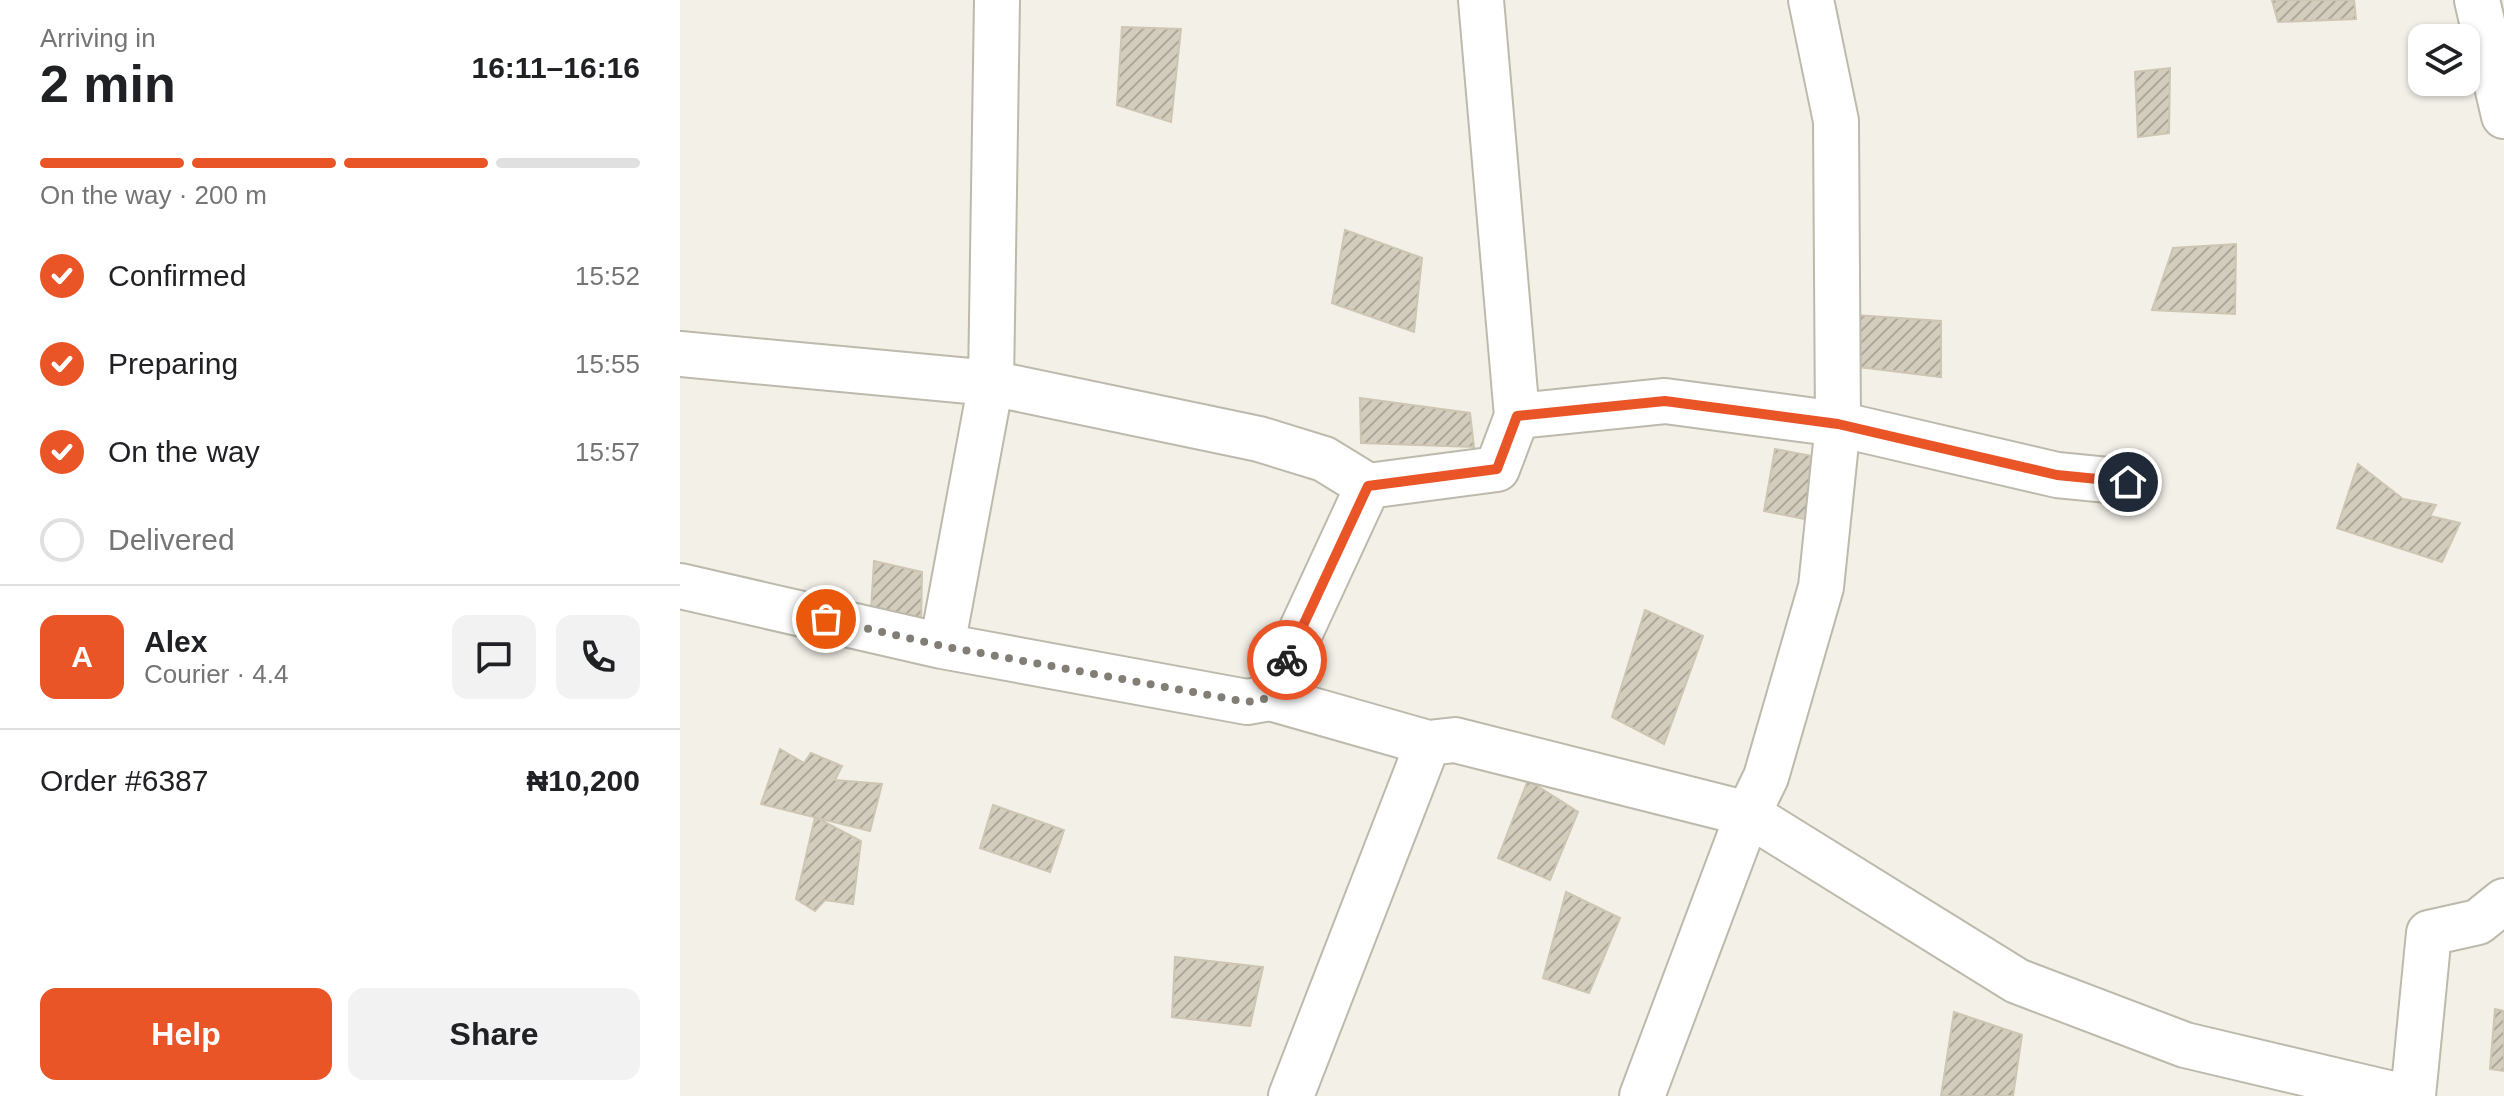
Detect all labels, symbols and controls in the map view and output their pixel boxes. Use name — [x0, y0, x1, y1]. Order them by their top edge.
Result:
text: Arriving in — [40, 23, 156, 53]
map controls — [2408, 24, 2480, 96]
button: layers — [2408, 24, 2480, 96]
text: 16:11–16:16 — [472, 51, 640, 84]
text: 2 min — [40, 55, 176, 113]
text: On the way · 200 m — [40, 180, 267, 210]
icon: check — [40, 254, 84, 298]
text: Confirmed — [108, 259, 246, 292]
text: 15:52 — [575, 261, 640, 291]
icon: check — [40, 342, 84, 386]
text: Preparing — [108, 347, 238, 380]
text: 15:55 — [575, 349, 640, 379]
icon: check — [40, 430, 84, 474]
text: On the way — [108, 435, 260, 468]
text: 15:57 — [575, 437, 640, 467]
pin — [2094, 448, 2162, 516]
icon: home — [2106, 460, 2150, 504]
text: Delivered — [108, 523, 235, 556]
pin — [792, 585, 860, 653]
icon: bag — [804, 597, 848, 641]
button: chat — [452, 615, 536, 699]
button: phone — [556, 615, 640, 699]
courier — [1247, 620, 1327, 700]
text: Alex — [144, 625, 207, 658]
icon: bike — [1265, 638, 1309, 682]
text: A — [71, 640, 93, 673]
text: Courier · 4.4 — [144, 659, 289, 689]
text: Order #6387 — [40, 764, 208, 797]
text: ₦10,200 — [527, 764, 640, 797]
button: Help — [40, 988, 332, 1080]
button: Share — [348, 988, 640, 1080]

